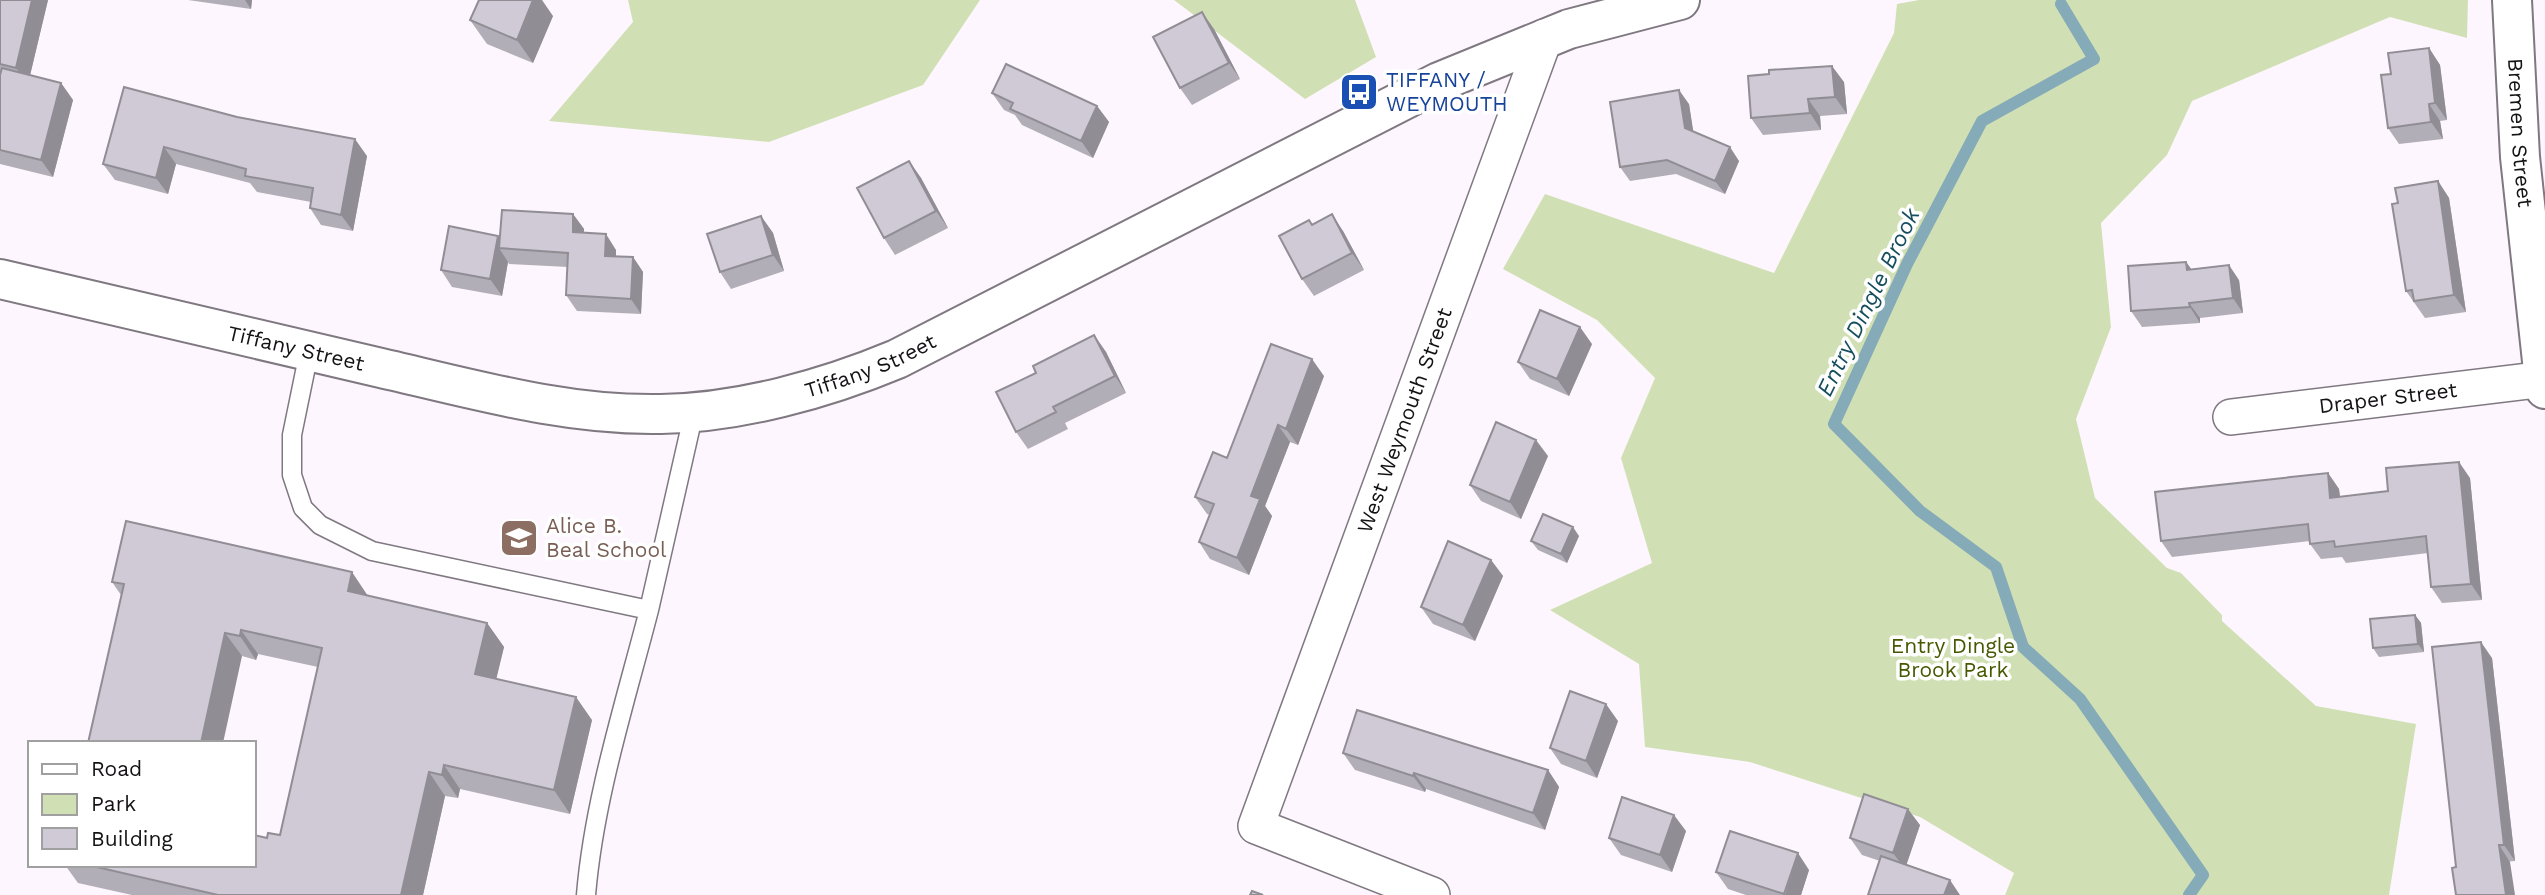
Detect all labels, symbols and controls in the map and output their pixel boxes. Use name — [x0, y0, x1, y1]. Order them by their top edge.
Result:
street label: Bremen Street — [2503, 57, 2538, 209]
place label: TIFFANY / WEYMOUTH — [1386, 67, 1508, 116]
bus stop icon: TIFFANY / WEYMOUTH — [1338, 71, 1380, 113]
water label: Entry Dingle Brook — [1811, 203, 1926, 401]
street label: West Weymouth Street — [1351, 304, 1457, 536]
street label: Tiffany Street — [225, 320, 367, 376]
street label: Tiffany Street — [802, 328, 940, 403]
street label: Draper Street — [2317, 377, 2459, 418]
place label: Alice B. Beal School — [546, 513, 667, 562]
school or university icon: Alice B. Beal School — [498, 517, 540, 559]
park label: Entry Dingle Brook Park — [1891, 633, 2015, 682]
legend — [28, 741, 256, 867]
text: Road — [91, 756, 142, 781]
text: Park — [91, 791, 136, 816]
text: Building — [91, 826, 173, 851]

